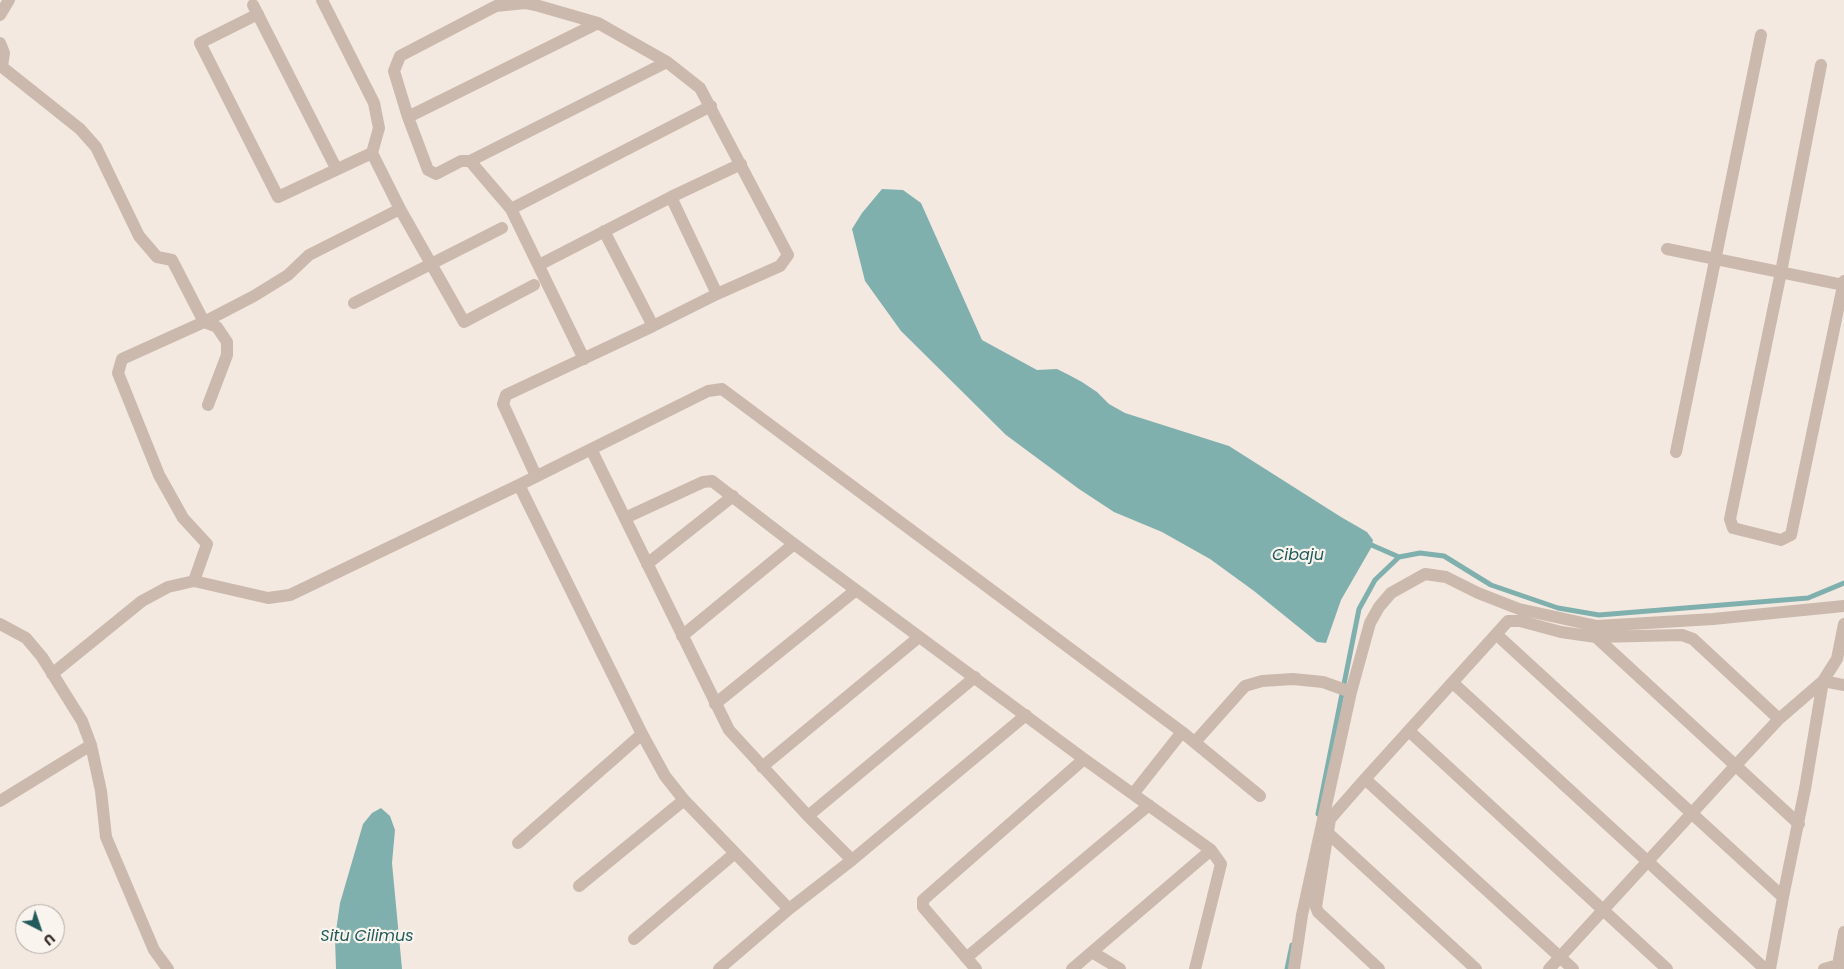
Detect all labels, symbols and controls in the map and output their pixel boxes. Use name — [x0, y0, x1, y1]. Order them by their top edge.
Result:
water label: Cibaju — [1272, 546, 1324, 566]
north arrow — [15, 904, 65, 954]
water label: Situ Cilimus — [320, 927, 414, 947]
text: U — [39, 929, 59, 950]

